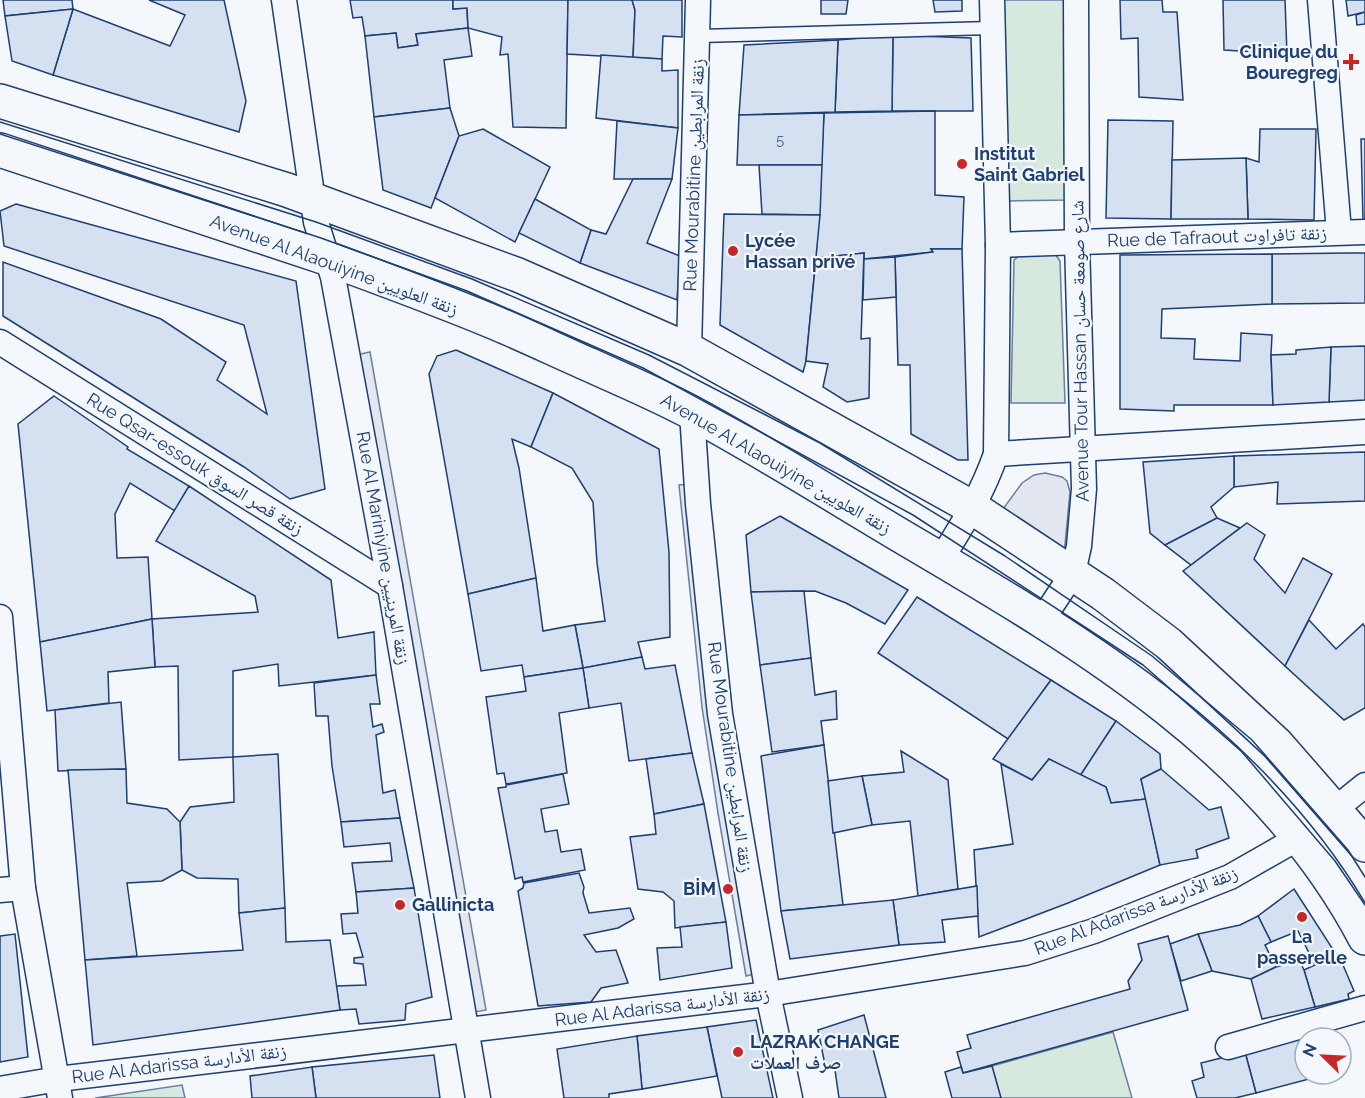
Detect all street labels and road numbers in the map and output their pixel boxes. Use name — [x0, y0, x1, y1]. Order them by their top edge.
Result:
street label: Rue Mourabitine زنقة المرابطين — [679, 58, 709, 292]
street label: Avenue Tour Hassan شارع صومعة حسان — [1066, 200, 1094, 502]
street label: Avenue Al Alaouiyine زنقة العلويين — [207, 210, 461, 320]
street label: Rue de Tafraout زنقة تافراوت — [1107, 222, 1327, 251]
street label: Rue Qsar-essouk زنقة قصر السوق — [83, 388, 307, 540]
street label: Avenue Al Alaouiyine زنقة العلويين — [657, 389, 895, 539]
street label: Rue Al Mariniyine زنقة المرينيين — [352, 429, 414, 667]
street label: Rue Mourabitine زنقة المرابطين — [703, 640, 757, 874]
street label: Rue Al Adarissa زنقة الأدارسة — [1031, 862, 1241, 959]
street label: Rue Al Adarissa زنقة الأدارسة — [553, 983, 771, 1030]
street label: Rue Al Adarissa زنقة الأدارسة — [70, 1040, 288, 1087]

